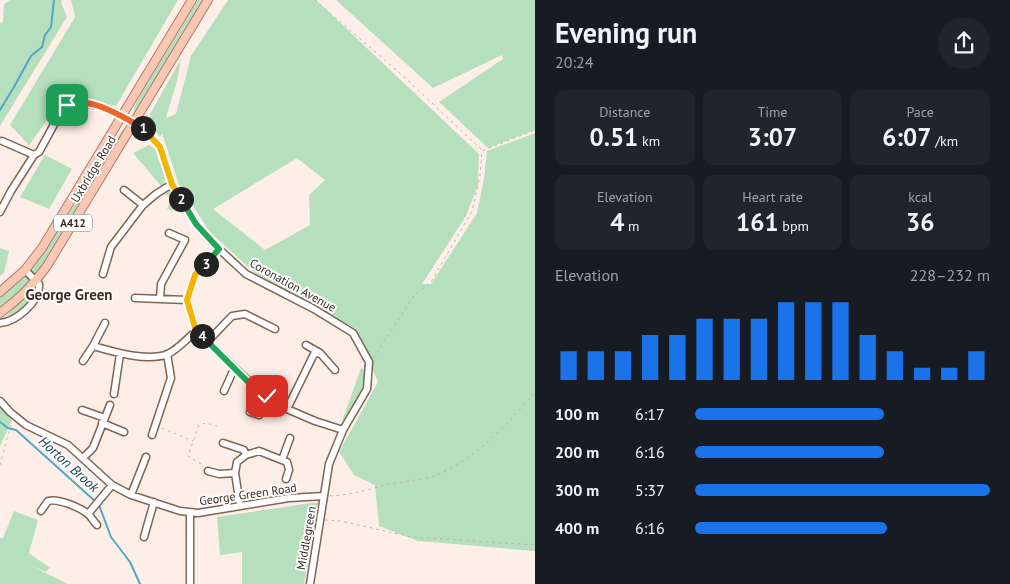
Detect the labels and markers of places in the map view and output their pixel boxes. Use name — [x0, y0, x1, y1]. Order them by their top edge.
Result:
pin — [46, 84, 88, 126]
pin: 1 — [130, 116, 156, 140]
pin: 2 — [168, 186, 194, 212]
pin: 3 — [194, 252, 218, 276]
pin: 4 — [190, 324, 214, 348]
pin — [246, 375, 288, 417]

